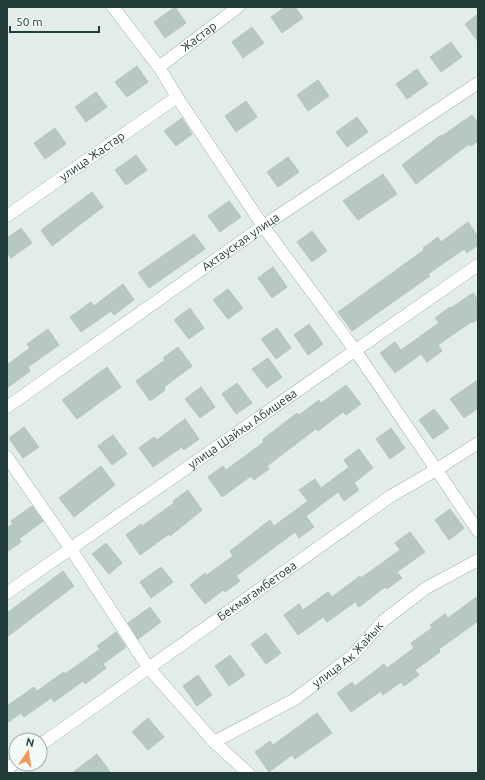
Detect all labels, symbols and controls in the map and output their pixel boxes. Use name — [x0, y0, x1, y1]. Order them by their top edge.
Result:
scale bar — [10, 8, 99, 34]
text: 50 m — [16, 15, 43, 28]
street label: Жастар — [178, 19, 219, 54]
street label: улица Жастар — [57, 129, 127, 183]
street label: Актауская улица — [199, 210, 281, 273]
street label: улица Шайхы Абишева — [185, 386, 299, 471]
street label: Бекмагамбетова — [215, 558, 299, 623]
street label: улица Ак Жайык — [310, 619, 385, 690]
north arrow — [8, 732, 48, 772]
text: N — [25, 735, 36, 749]

